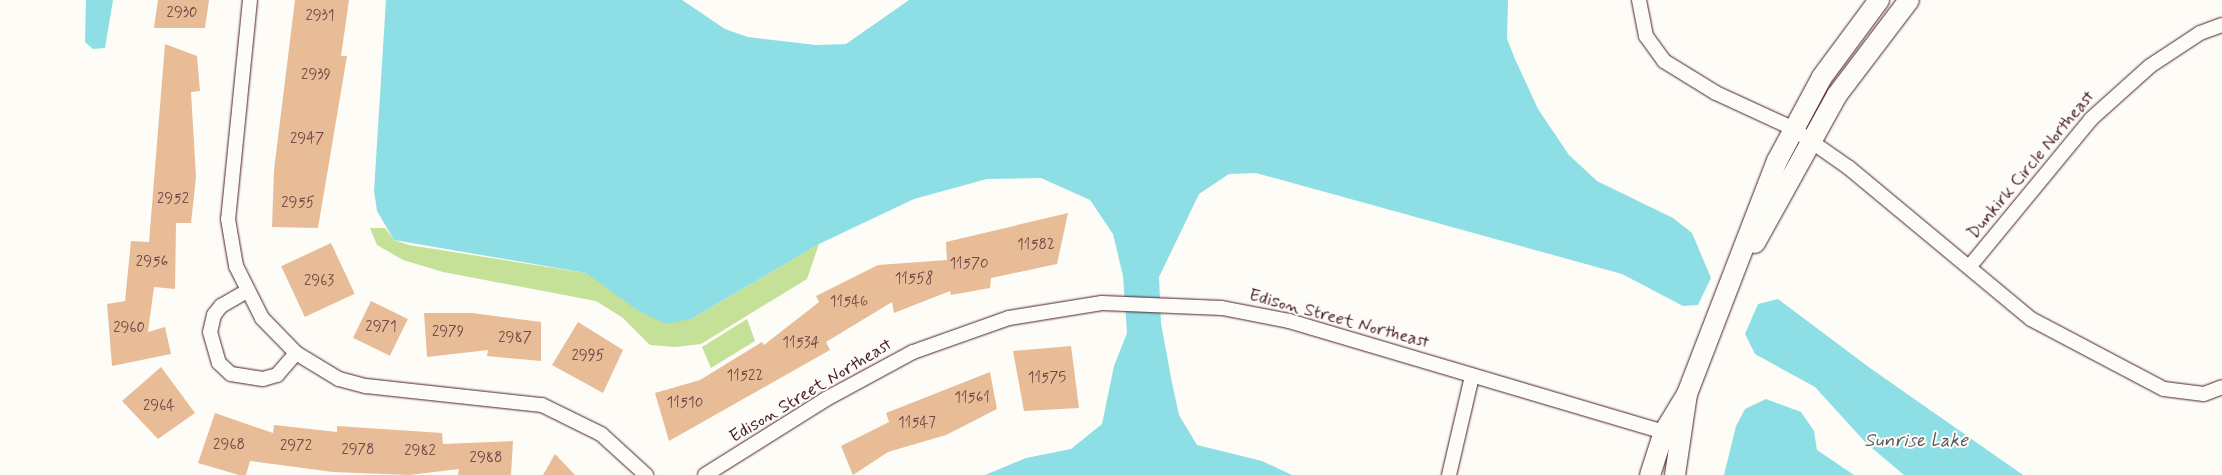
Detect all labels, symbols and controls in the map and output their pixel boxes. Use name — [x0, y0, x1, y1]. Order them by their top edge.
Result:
house number: 2930 — [167, 5, 197, 23]
house number: 2931 — [305, 8, 335, 26]
house number: 2939 — [301, 67, 331, 85]
street label: Dunkirk Circle Northeast — [1962, 86, 2100, 244]
house number: 2947 — [290, 131, 324, 149]
house number: 2952 — [157, 191, 189, 209]
house number: 2955 — [281, 195, 315, 213]
house number: 11582 — [1017, 237, 1055, 255]
house number: 2956 — [136, 254, 168, 272]
house number: 11570 — [949, 256, 989, 274]
house number: 11558 — [895, 271, 933, 289]
house number: 2963 — [304, 273, 334, 291]
street label: Edison Street Northeast — [1247, 285, 1431, 353]
house number: 11546 — [830, 294, 868, 312]
house number: 2971 — [365, 319, 397, 337]
house number: 2960 — [113, 320, 145, 338]
house number: 2979 — [432, 324, 464, 342]
house number: 2987 — [498, 330, 532, 348]
street label: Edison Street Northeast — [726, 334, 896, 448]
house number: 11534 — [782, 335, 820, 353]
house number: 2995 — [571, 348, 605, 366]
house number: 11522 — [727, 368, 763, 386]
house number: 11575 — [1028, 370, 1066, 388]
house number: 11561 — [954, 390, 990, 408]
house number: 11510 — [667, 395, 703, 413]
house number: 2964 — [143, 398, 175, 416]
house number: 11547 — [898, 415, 936, 433]
water label: Sunrise Lake — [1863, 430, 1969, 452]
house number: 2968 — [213, 437, 245, 455]
house number: 2972 — [280, 438, 312, 456]
house number: 2978 — [341, 442, 375, 460]
house number: 2982 — [404, 443, 436, 461]
house number: 2988 — [470, 450, 502, 468]

